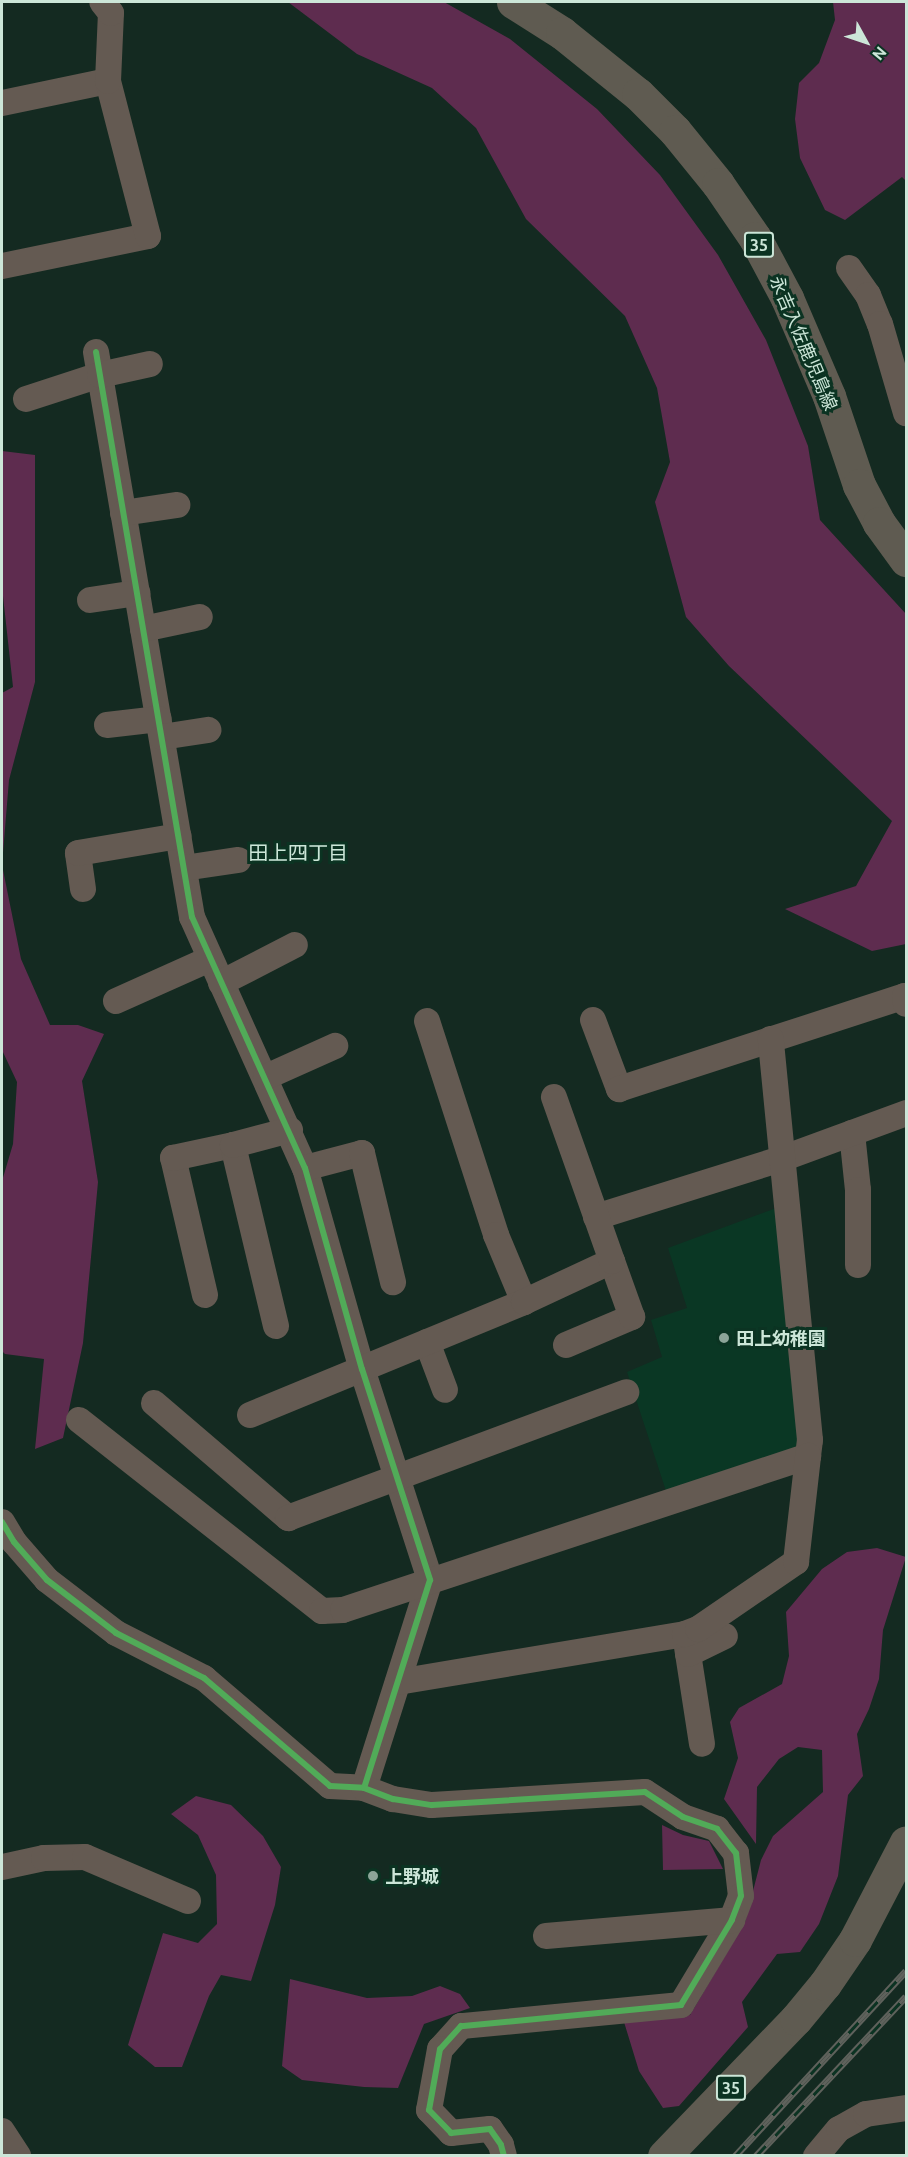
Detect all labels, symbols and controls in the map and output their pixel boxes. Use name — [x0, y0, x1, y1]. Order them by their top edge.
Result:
north arrow — [836, 12, 896, 72]
text: N — [869, 43, 891, 64]
road number: 35 — [742, 232, 776, 258]
street label: 永吉入佐鹿児島線 — [766, 273, 842, 413]
district label: 田上四丁目 — [248, 840, 348, 864]
place label: 田上幼稚園 — [736, 1327, 826, 1349]
marker: 田上幼稚園 — [717, 1331, 731, 1345]
place label: 上野城 — [385, 1865, 439, 1887]
marker: 上野城 — [366, 1869, 380, 1883]
road number: 35 — [714, 2075, 748, 2101]

